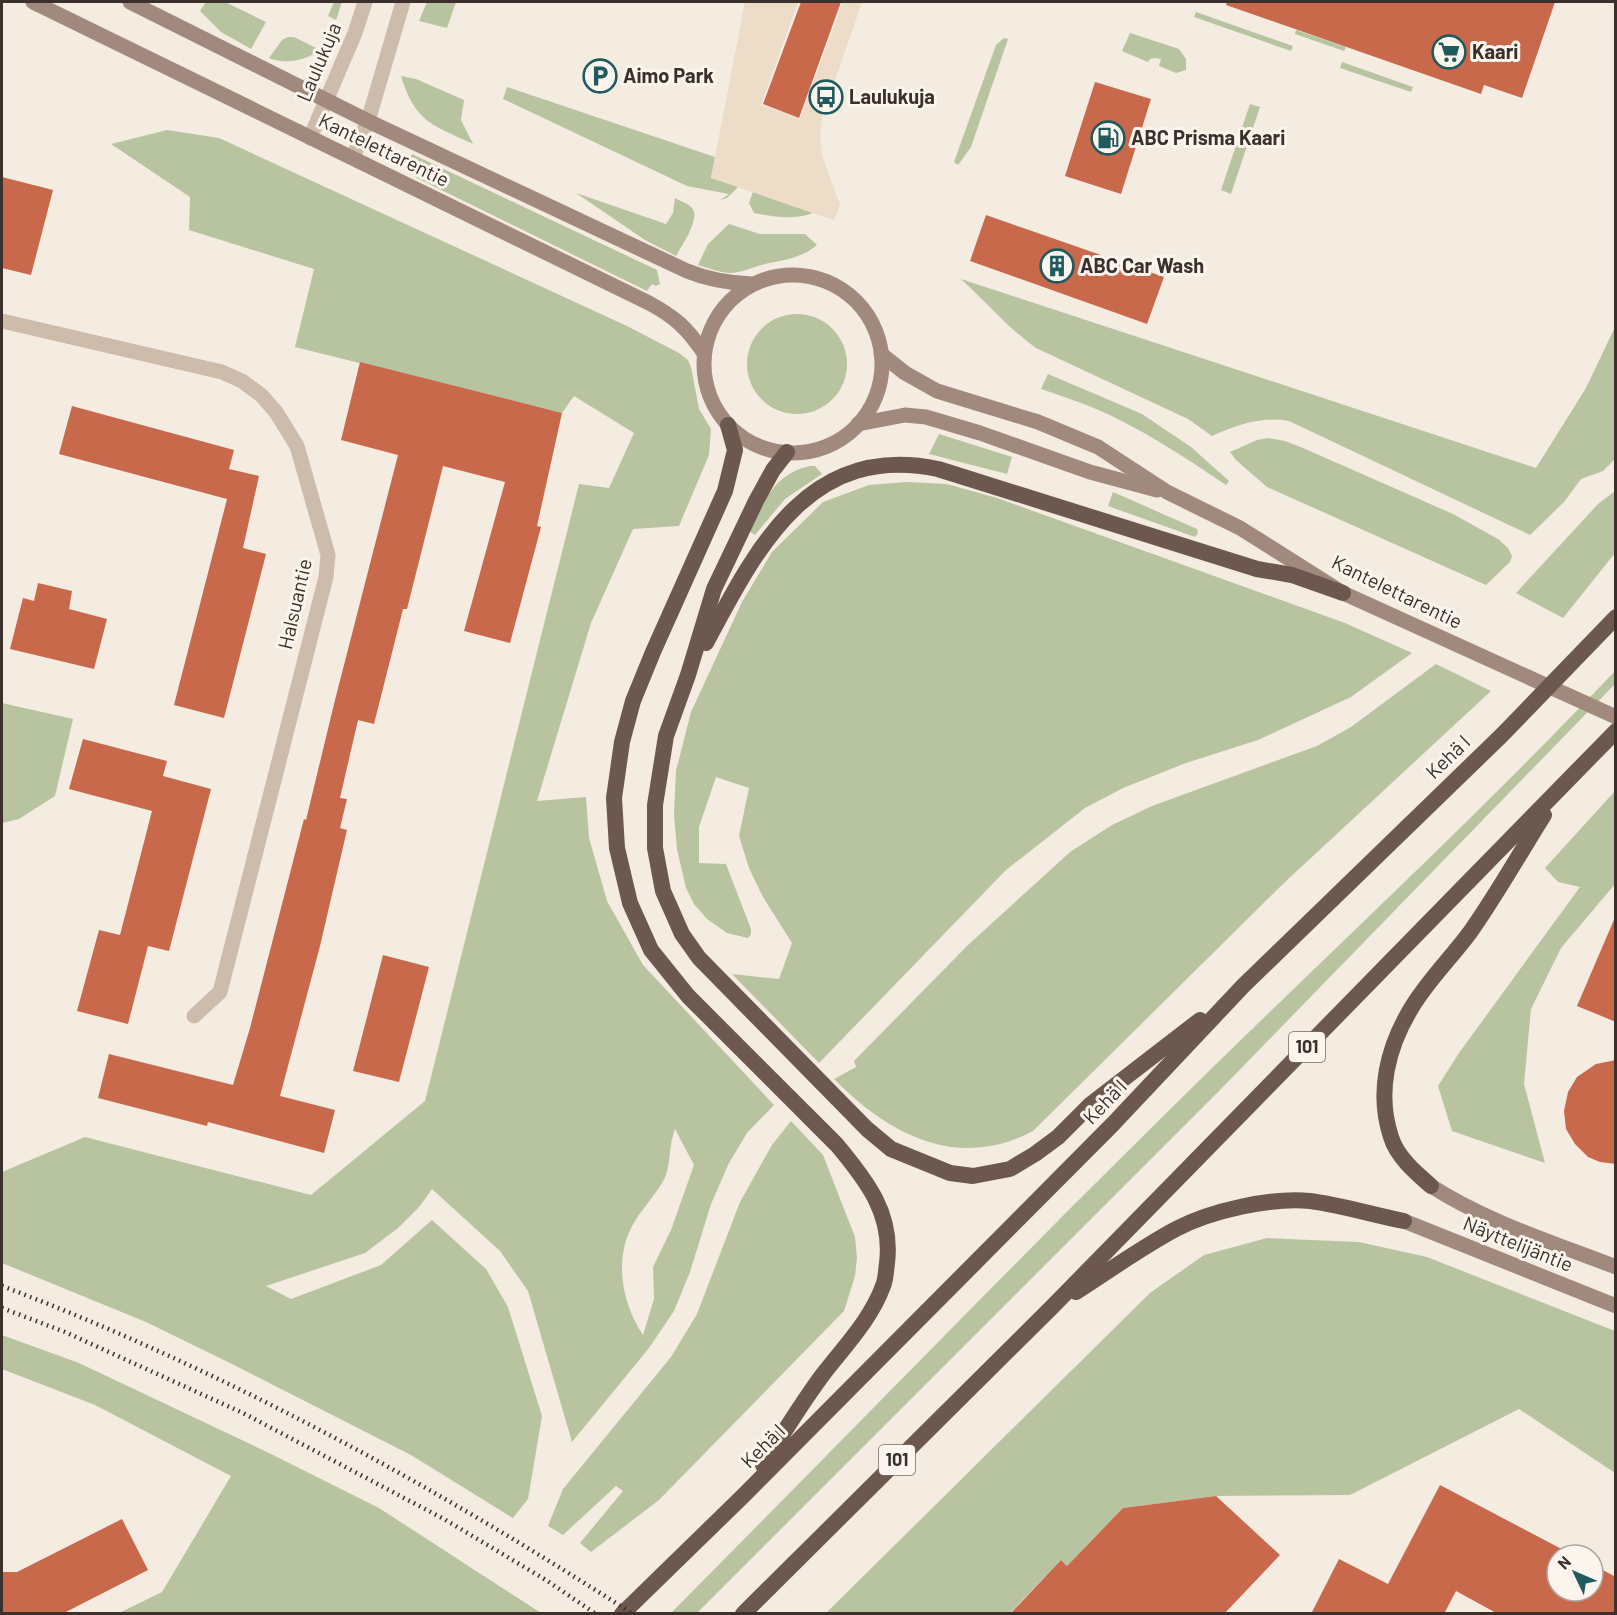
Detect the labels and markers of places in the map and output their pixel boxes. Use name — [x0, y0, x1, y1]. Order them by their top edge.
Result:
supermarket icon: Kaari — [1431, 34, 1467, 70]
place label: Kaari — [1472, 39, 1518, 63]
parking icon: Aimo Park — [582, 58, 618, 94]
place label: Aimo Park — [623, 63, 714, 87]
bus stop icon: Laulukuja — [808, 79, 844, 115]
place label: Laulukuja — [849, 84, 935, 108]
fuel station icon: ABC Prisma Kaari — [1090, 120, 1126, 156]
place label: ABC Prisma Kaari — [1131, 125, 1285, 149]
building icon: ABC Car Wash — [1039, 248, 1075, 284]
place label: ABC Car Wash — [1080, 253, 1204, 277]

